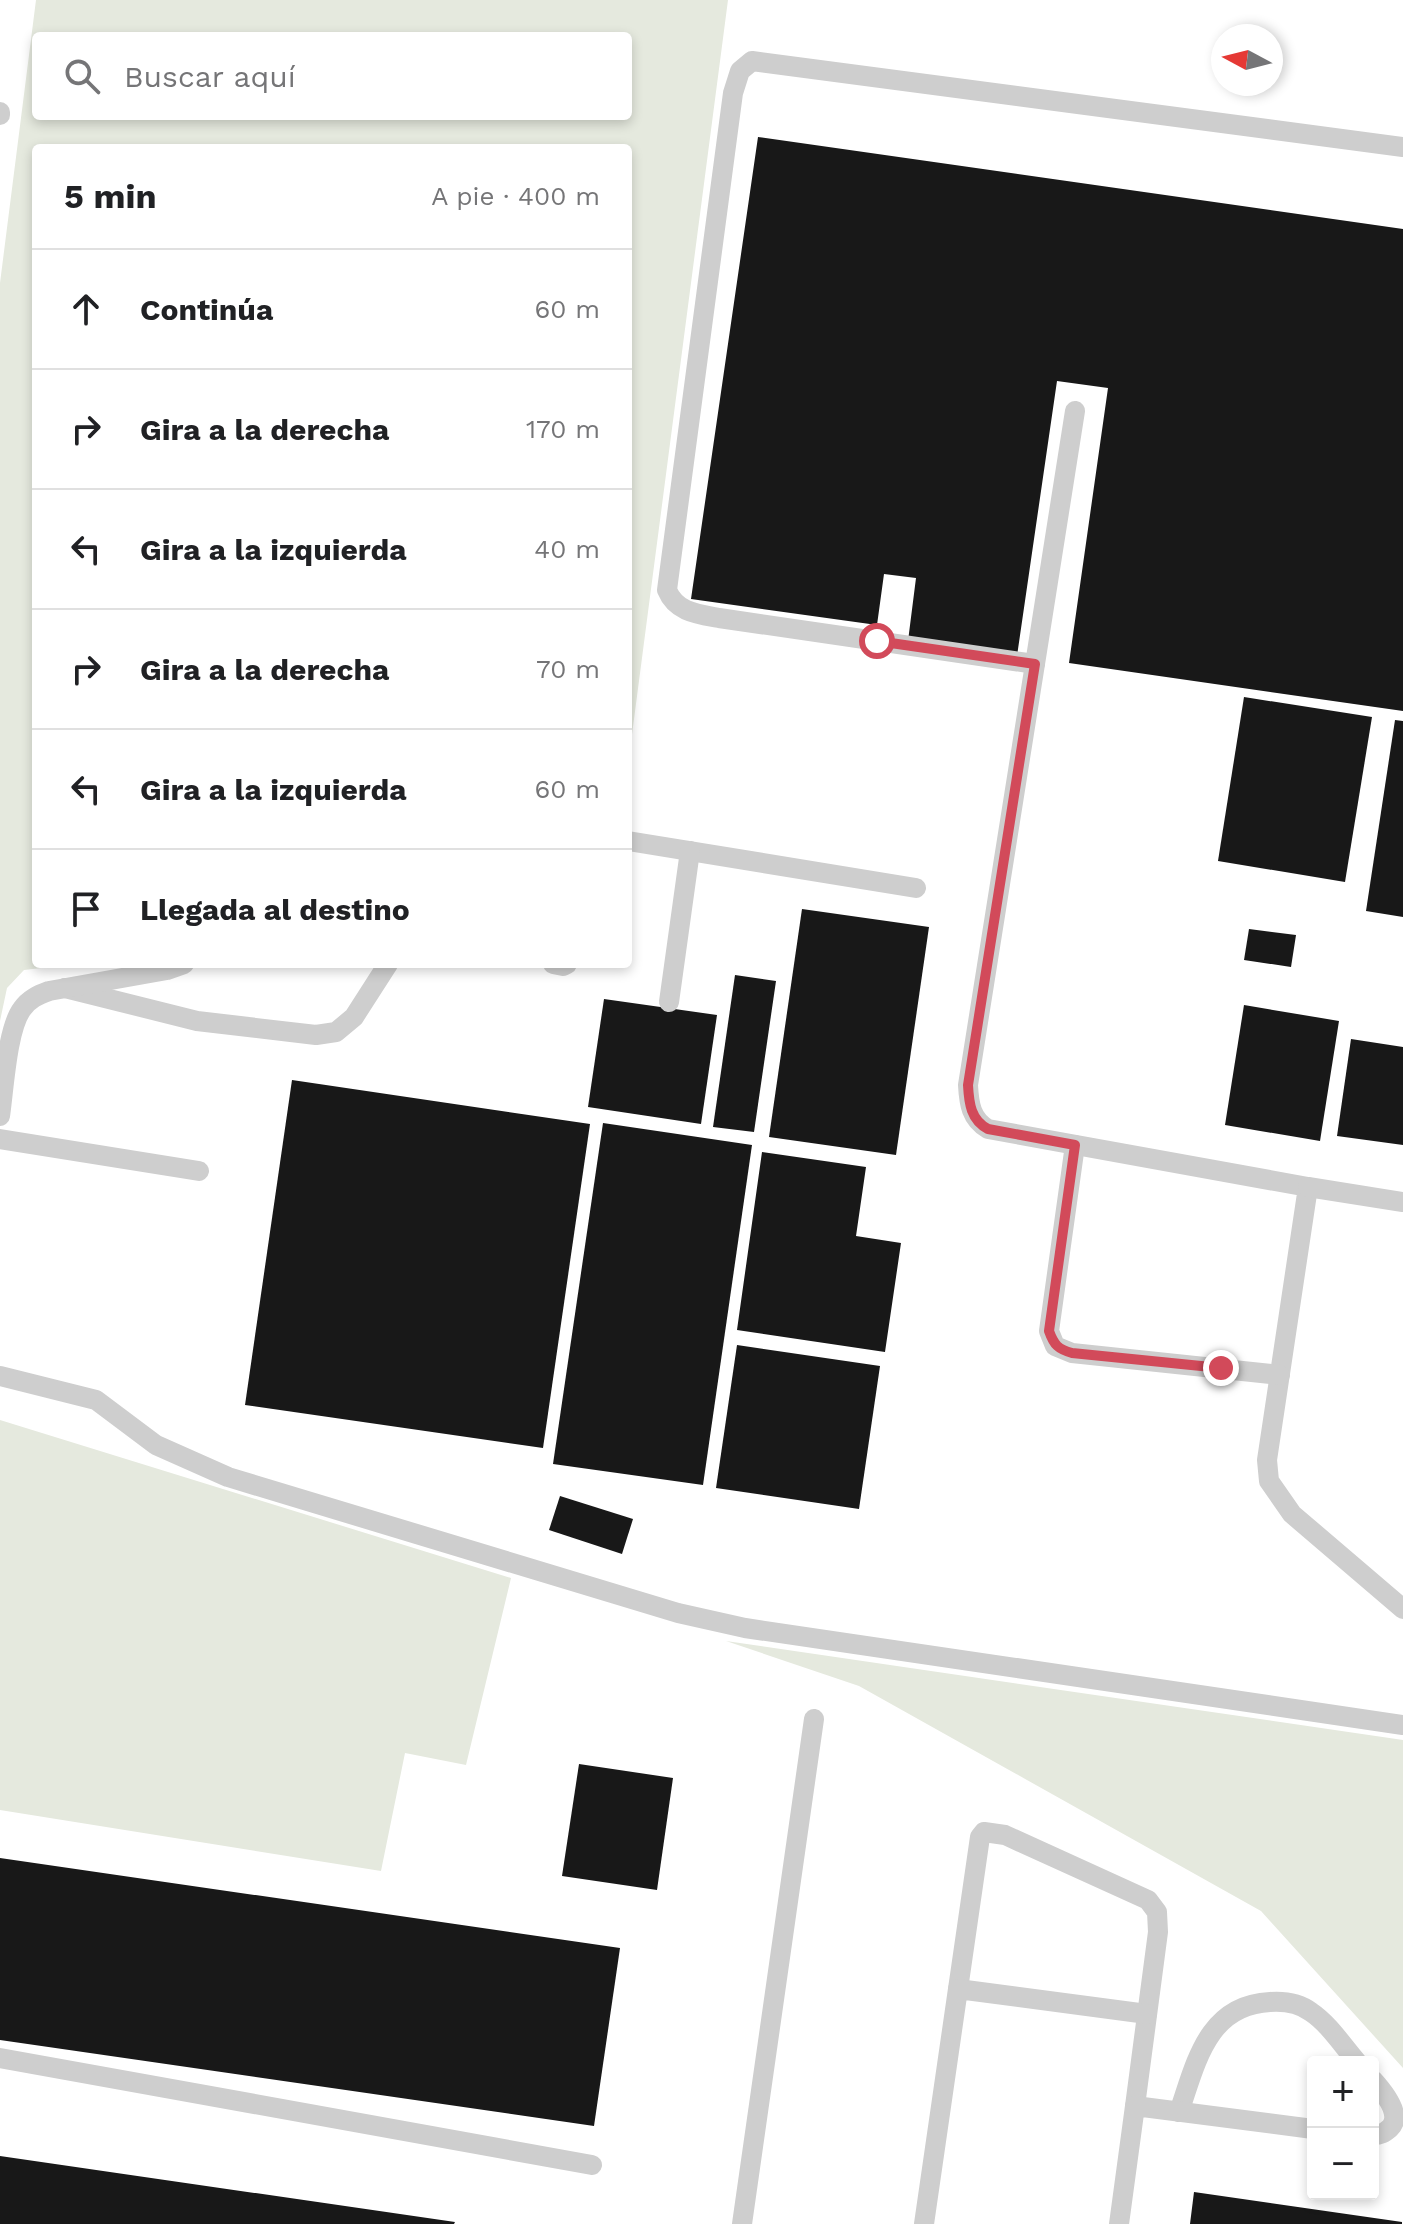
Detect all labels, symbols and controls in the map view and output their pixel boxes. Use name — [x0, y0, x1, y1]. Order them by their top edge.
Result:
north arrow — [1211, 24, 1283, 96]
search box — [32, 32, 632, 120]
icon: search — [60, 54, 104, 98]
text: Buscar aquí — [124, 59, 296, 94]
text: 5 min — [64, 176, 157, 216]
text: A pie · 400 m — [431, 181, 600, 211]
icon: ahead — [64, 287, 108, 331]
text: Continúa — [140, 292, 273, 327]
text: 60 m — [534, 294, 600, 324]
icon: right — [64, 407, 108, 451]
text: Gira a la derecha — [140, 412, 389, 447]
text: 170 m — [526, 414, 600, 444]
icon: left — [64, 527, 108, 571]
text: Gira a la izquierda — [140, 532, 407, 567]
text: 40 m — [534, 534, 600, 564]
route start — [859, 623, 895, 659]
icon: right — [64, 647, 108, 691]
text: Gira a la derecha — [140, 652, 389, 687]
text: 70 m — [536, 654, 600, 684]
icon: left — [64, 767, 108, 811]
text: Gira a la izquierda — [140, 772, 407, 807]
text: 60 m — [534, 774, 600, 804]
icon: arrive — [64, 887, 108, 931]
text: Llegada al destino — [140, 892, 410, 927]
route end — [1203, 1350, 1239, 1386]
map controls — [1307, 2056, 1379, 2200]
button: + — [1307, 2056, 1379, 2128]
button: − — [1307, 2128, 1379, 2200]

